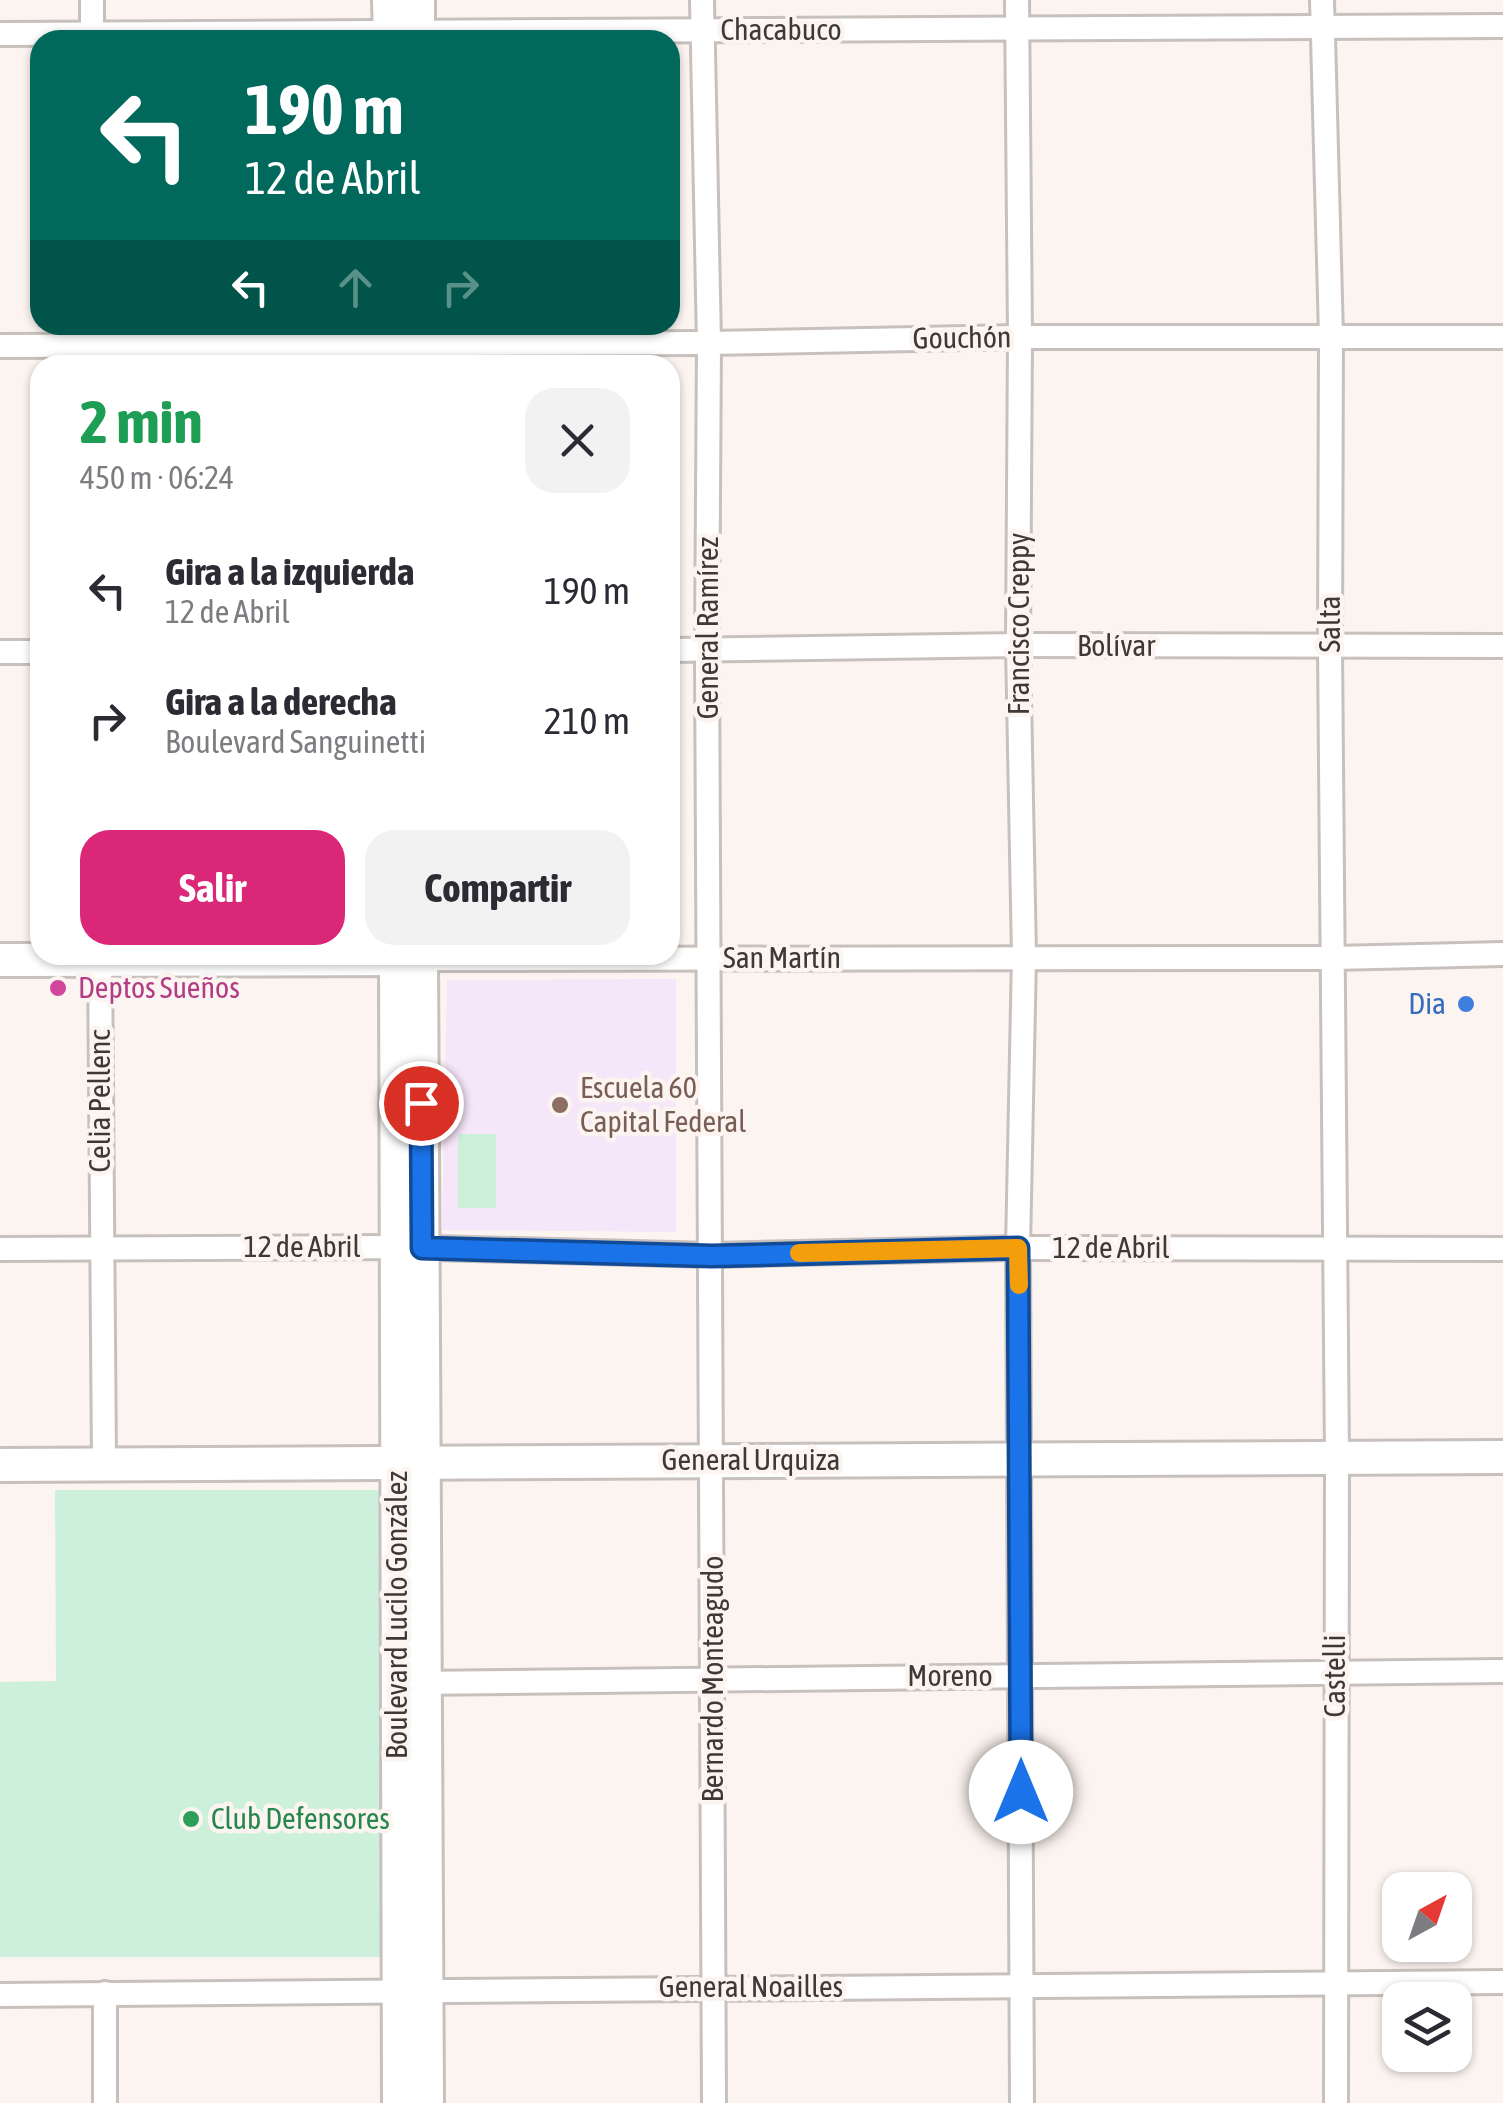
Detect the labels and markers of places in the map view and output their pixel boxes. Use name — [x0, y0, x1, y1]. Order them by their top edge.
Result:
place label: Deptos Sueños — [78, 970, 240, 1004]
marker: Deptos Sueños — [47, 977, 69, 999]
place label: Dia — [1408, 986, 1446, 1020]
marker: Dia — [1455, 993, 1477, 1015]
pin — [379, 1061, 464, 1146]
place label: Escuela 60 Capital Federal — [580, 1070, 746, 1138]
marker: Escuela 60 Capital Federal — [549, 1094, 571, 1116]
place label: Club Defensores — [211, 1801, 390, 1835]
marker: Club Defensores — [180, 1808, 202, 1830]

